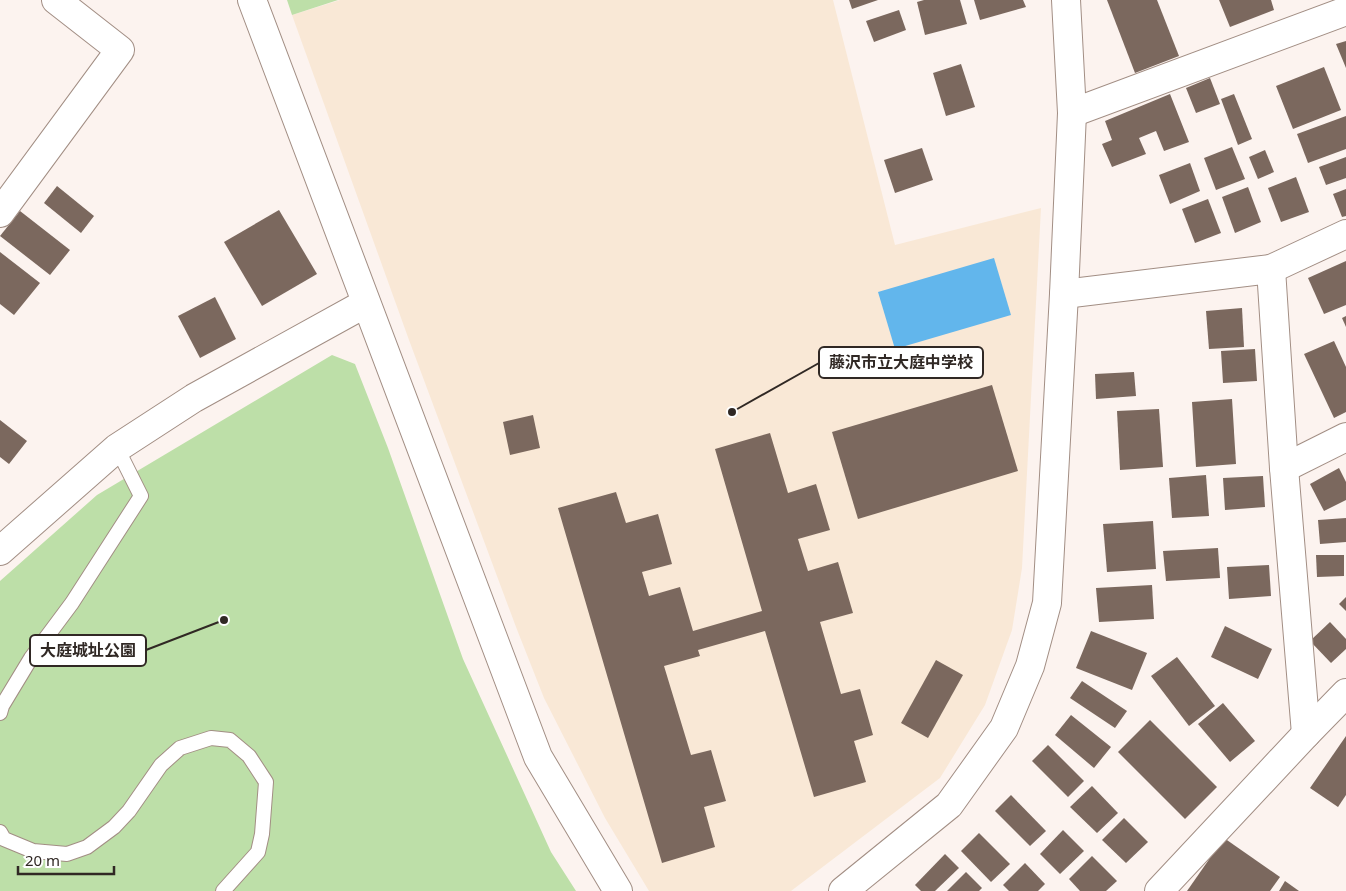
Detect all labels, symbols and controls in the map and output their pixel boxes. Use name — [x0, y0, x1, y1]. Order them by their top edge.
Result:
callout: 藤沢市立大庭中学校 — [819, 347, 983, 378]
text: 藤沢市立大庭中学校 — [829, 351, 973, 373]
callout: 大庭城址公園 — [30, 635, 146, 666]
text: 大庭城址公園 — [40, 639, 136, 661]
scale bar — [18, 844, 114, 876]
text: 20 m — [25, 850, 60, 870]

